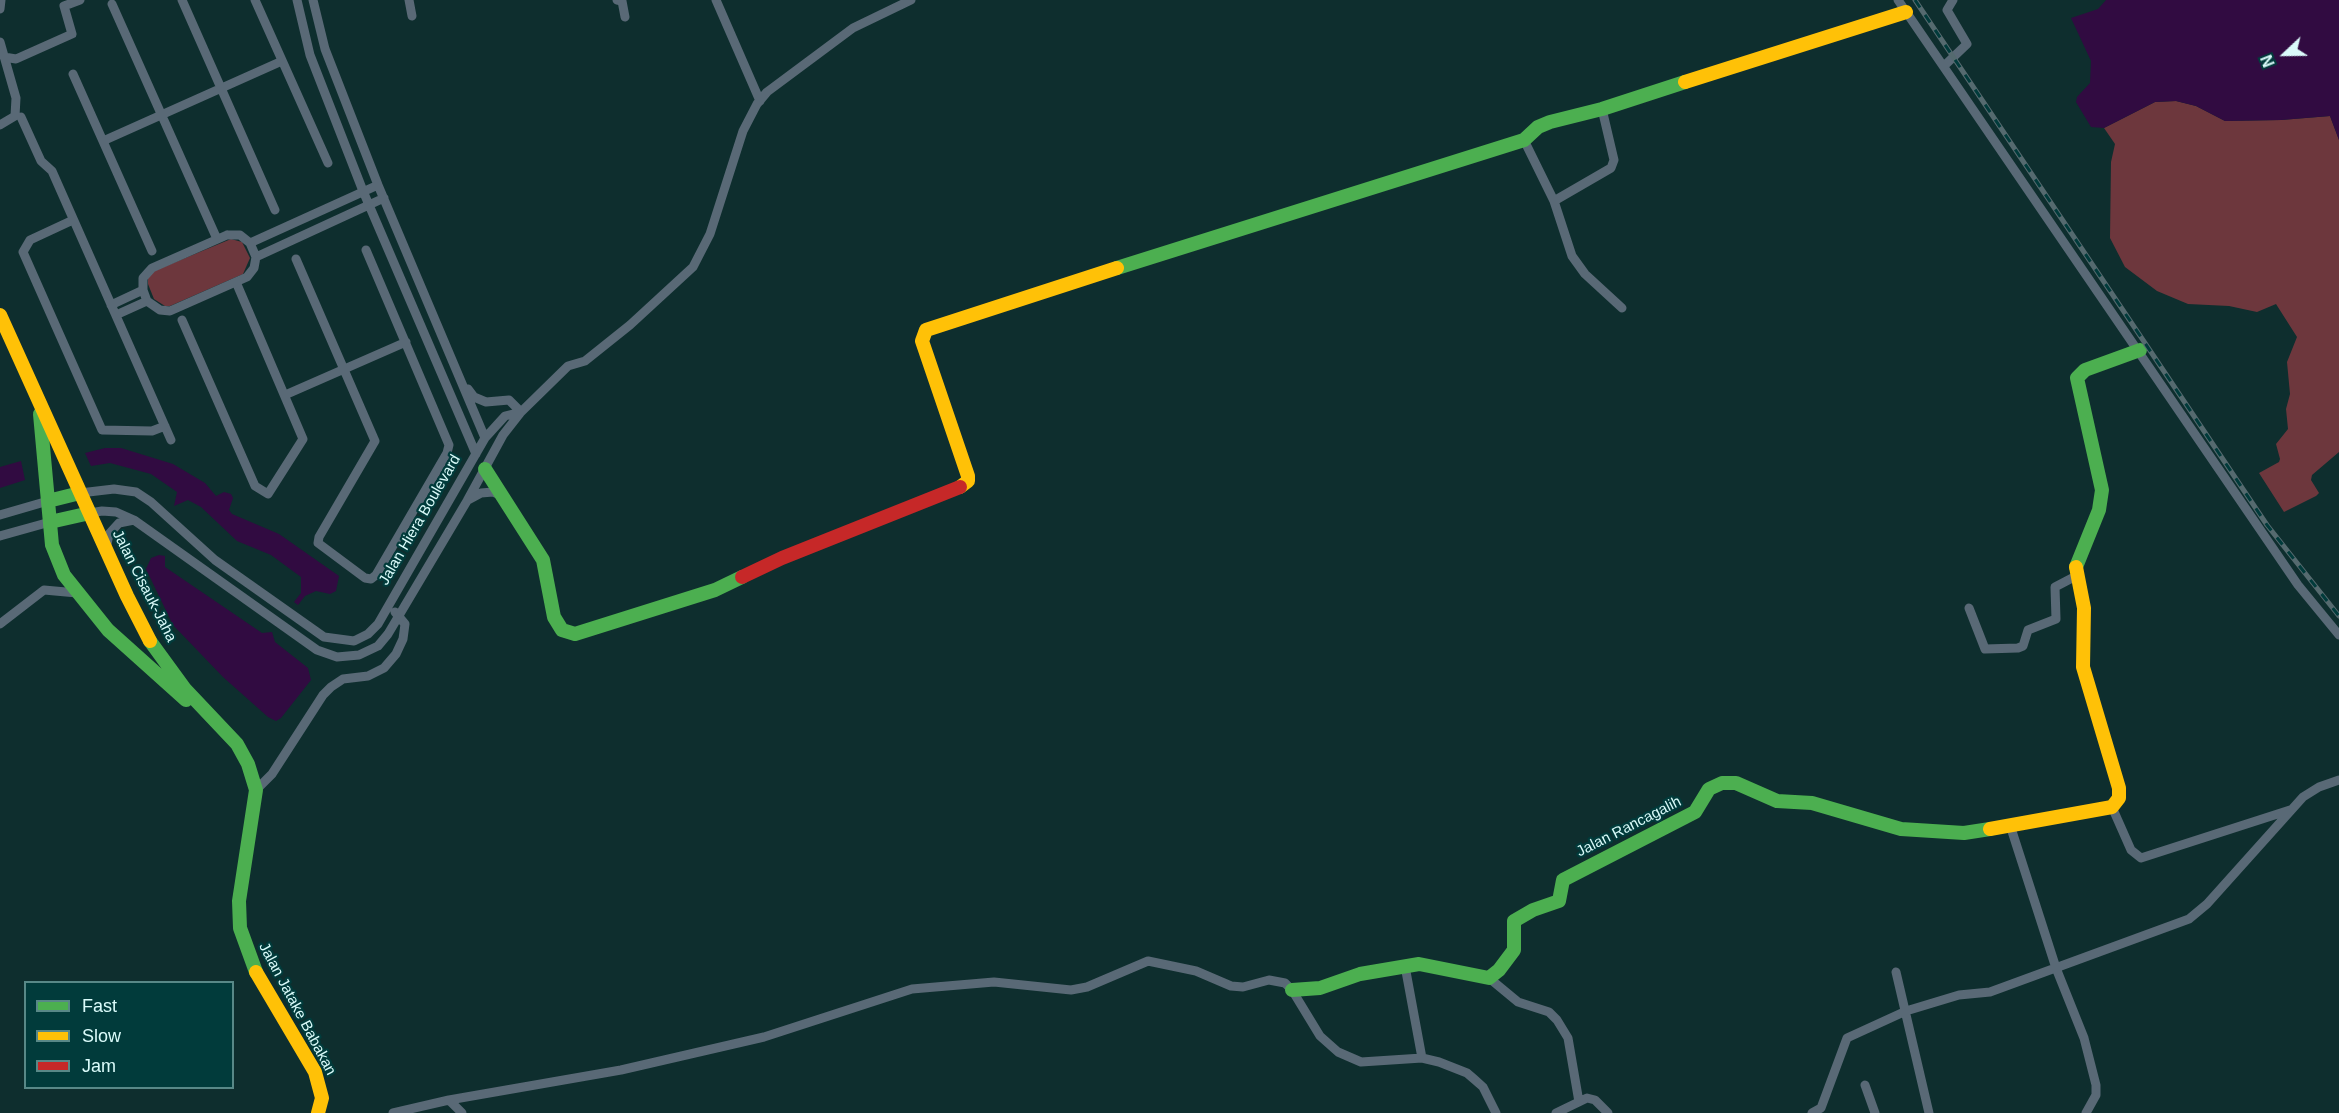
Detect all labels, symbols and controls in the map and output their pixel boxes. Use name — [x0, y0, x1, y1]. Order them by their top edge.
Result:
north arrow — [2255, 24, 2315, 84]
text: N — [2258, 52, 2278, 69]
street label: Jalan Hiera Boulevard — [375, 452, 465, 588]
street label: Jalan Cisauk-Jaha — [108, 527, 180, 645]
street label: Jalan Rancagalih — [1574, 793, 1684, 861]
street label: Jalan Jatake Babakan — [254, 940, 340, 1078]
legend — [24, 981, 234, 1089]
text: Fast — [82, 996, 117, 1016]
text: Slow — [82, 1026, 121, 1046]
text: Jam — [82, 1056, 116, 1076]

